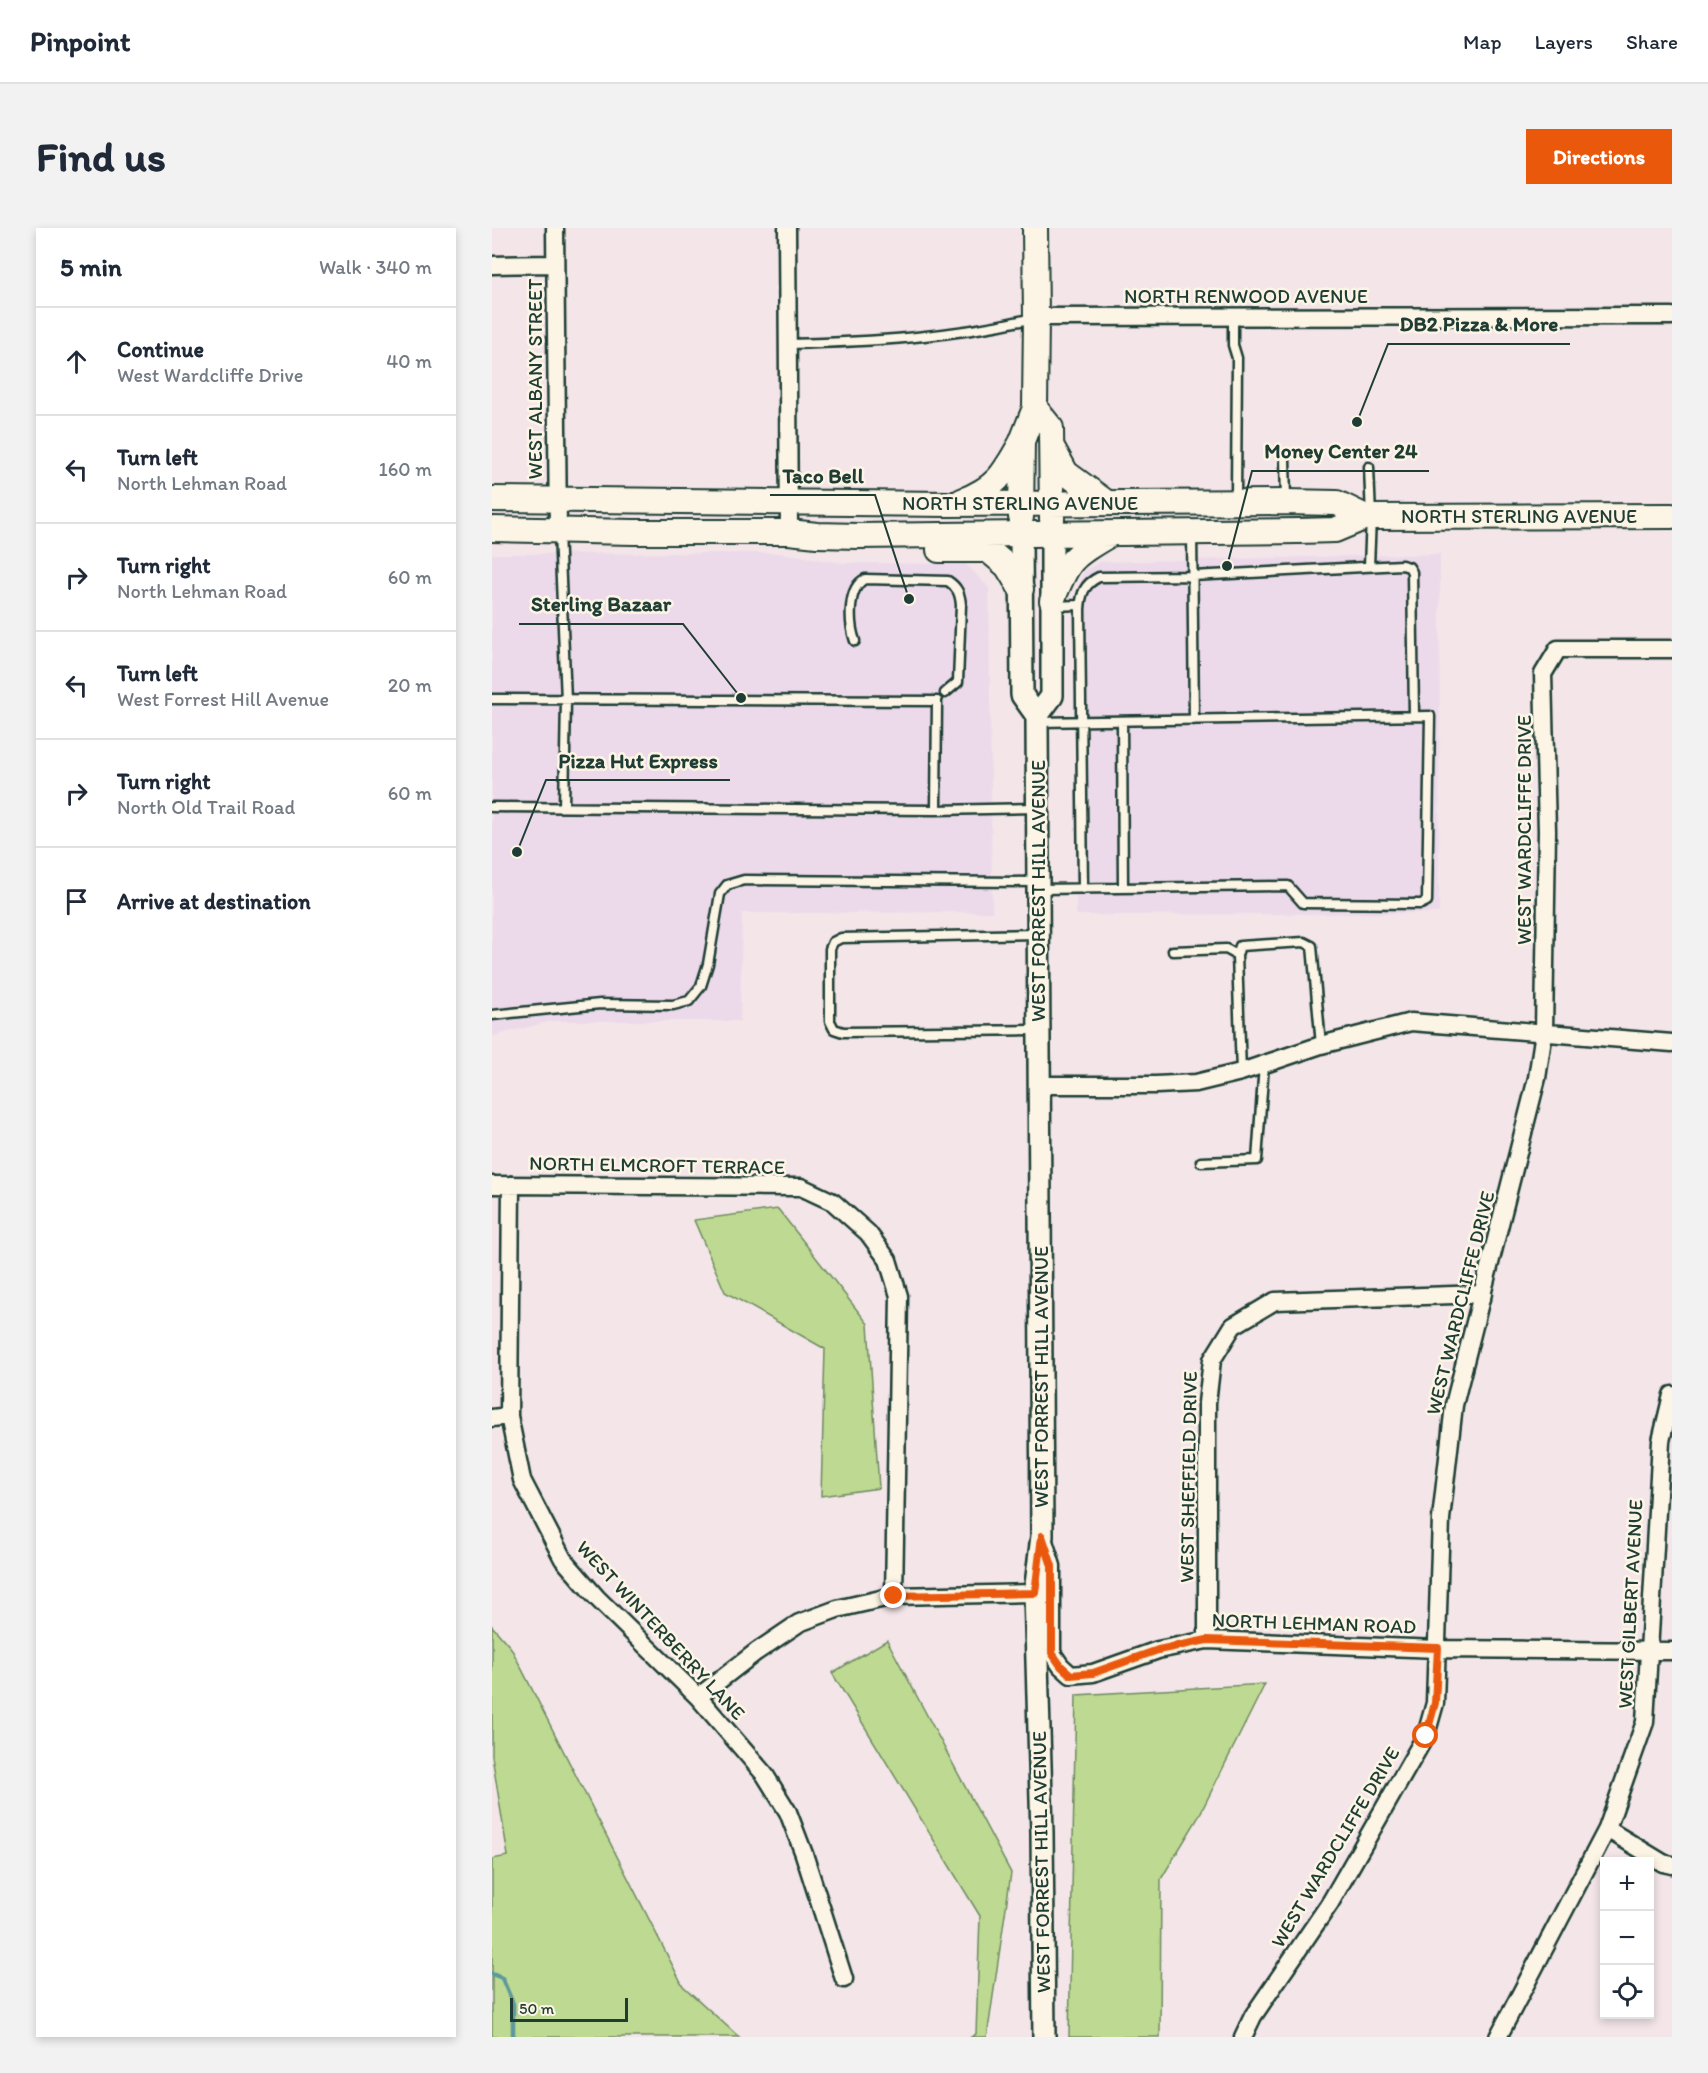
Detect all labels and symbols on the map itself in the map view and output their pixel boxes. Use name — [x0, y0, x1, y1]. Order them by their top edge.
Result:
street label: WEST ALBANY STREET — [523, 279, 547, 479]
street label: NORTH RENWOOD AVENUE — [1124, 284, 1368, 308]
callout: DB2 Pizza & More — [1388, 305, 1570, 344]
text: DB2 Pizza & More — [1400, 311, 1558, 336]
callout: Money Center 24 — [1252, 432, 1429, 471]
text: Money Center 24 — [1264, 438, 1418, 464]
callout: Taco Bell — [770, 456, 875, 495]
text: Taco Bell — [781, 463, 865, 488]
street label: NORTH STERLING AVENUE — [902, 491, 1138, 515]
street label: NORTH STERLING AVENUE — [1401, 504, 1637, 528]
callout: Sterling Bazaar — [519, 585, 683, 624]
text: Sterling Bazaar — [531, 591, 672, 617]
street label: WEST WARDCLIFFE DRIVE — [1512, 715, 1536, 945]
callout: Pizza Hut Express — [546, 741, 730, 780]
text: Pizza Hut Express — [558, 748, 718, 774]
street label: WEST FORREST HILL AVENUE — [1026, 760, 1050, 1022]
street label: NORTH ELMCROFT TERRACE — [529, 1151, 785, 1179]
street label: WEST WARDCLIFFE DRIVE — [1421, 1188, 1499, 1418]
street label: WEST FORREST HILL AVENUE — [1029, 1246, 1053, 1508]
street label: WEST SHEFFIELD DRIVE — [1174, 1371, 1202, 1583]
street label: WEST GILBERT AVENUE — [1613, 1499, 1647, 1709]
street label: WEST WINTERBERRY LANE — [571, 1535, 751, 1725]
route end — [880, 1582, 906, 1608]
street label: NORTH LEHMAN ROAD — [1211, 1607, 1417, 1639]
route start — [1412, 1722, 1438, 1748]
street label: WEST FORREST HILL AVENUE — [1027, 1731, 1055, 1993]
street label: WEST WARDCLIFFE DRIVE — [1265, 1742, 1405, 1952]
scale bar — [510, 1995, 628, 2022]

